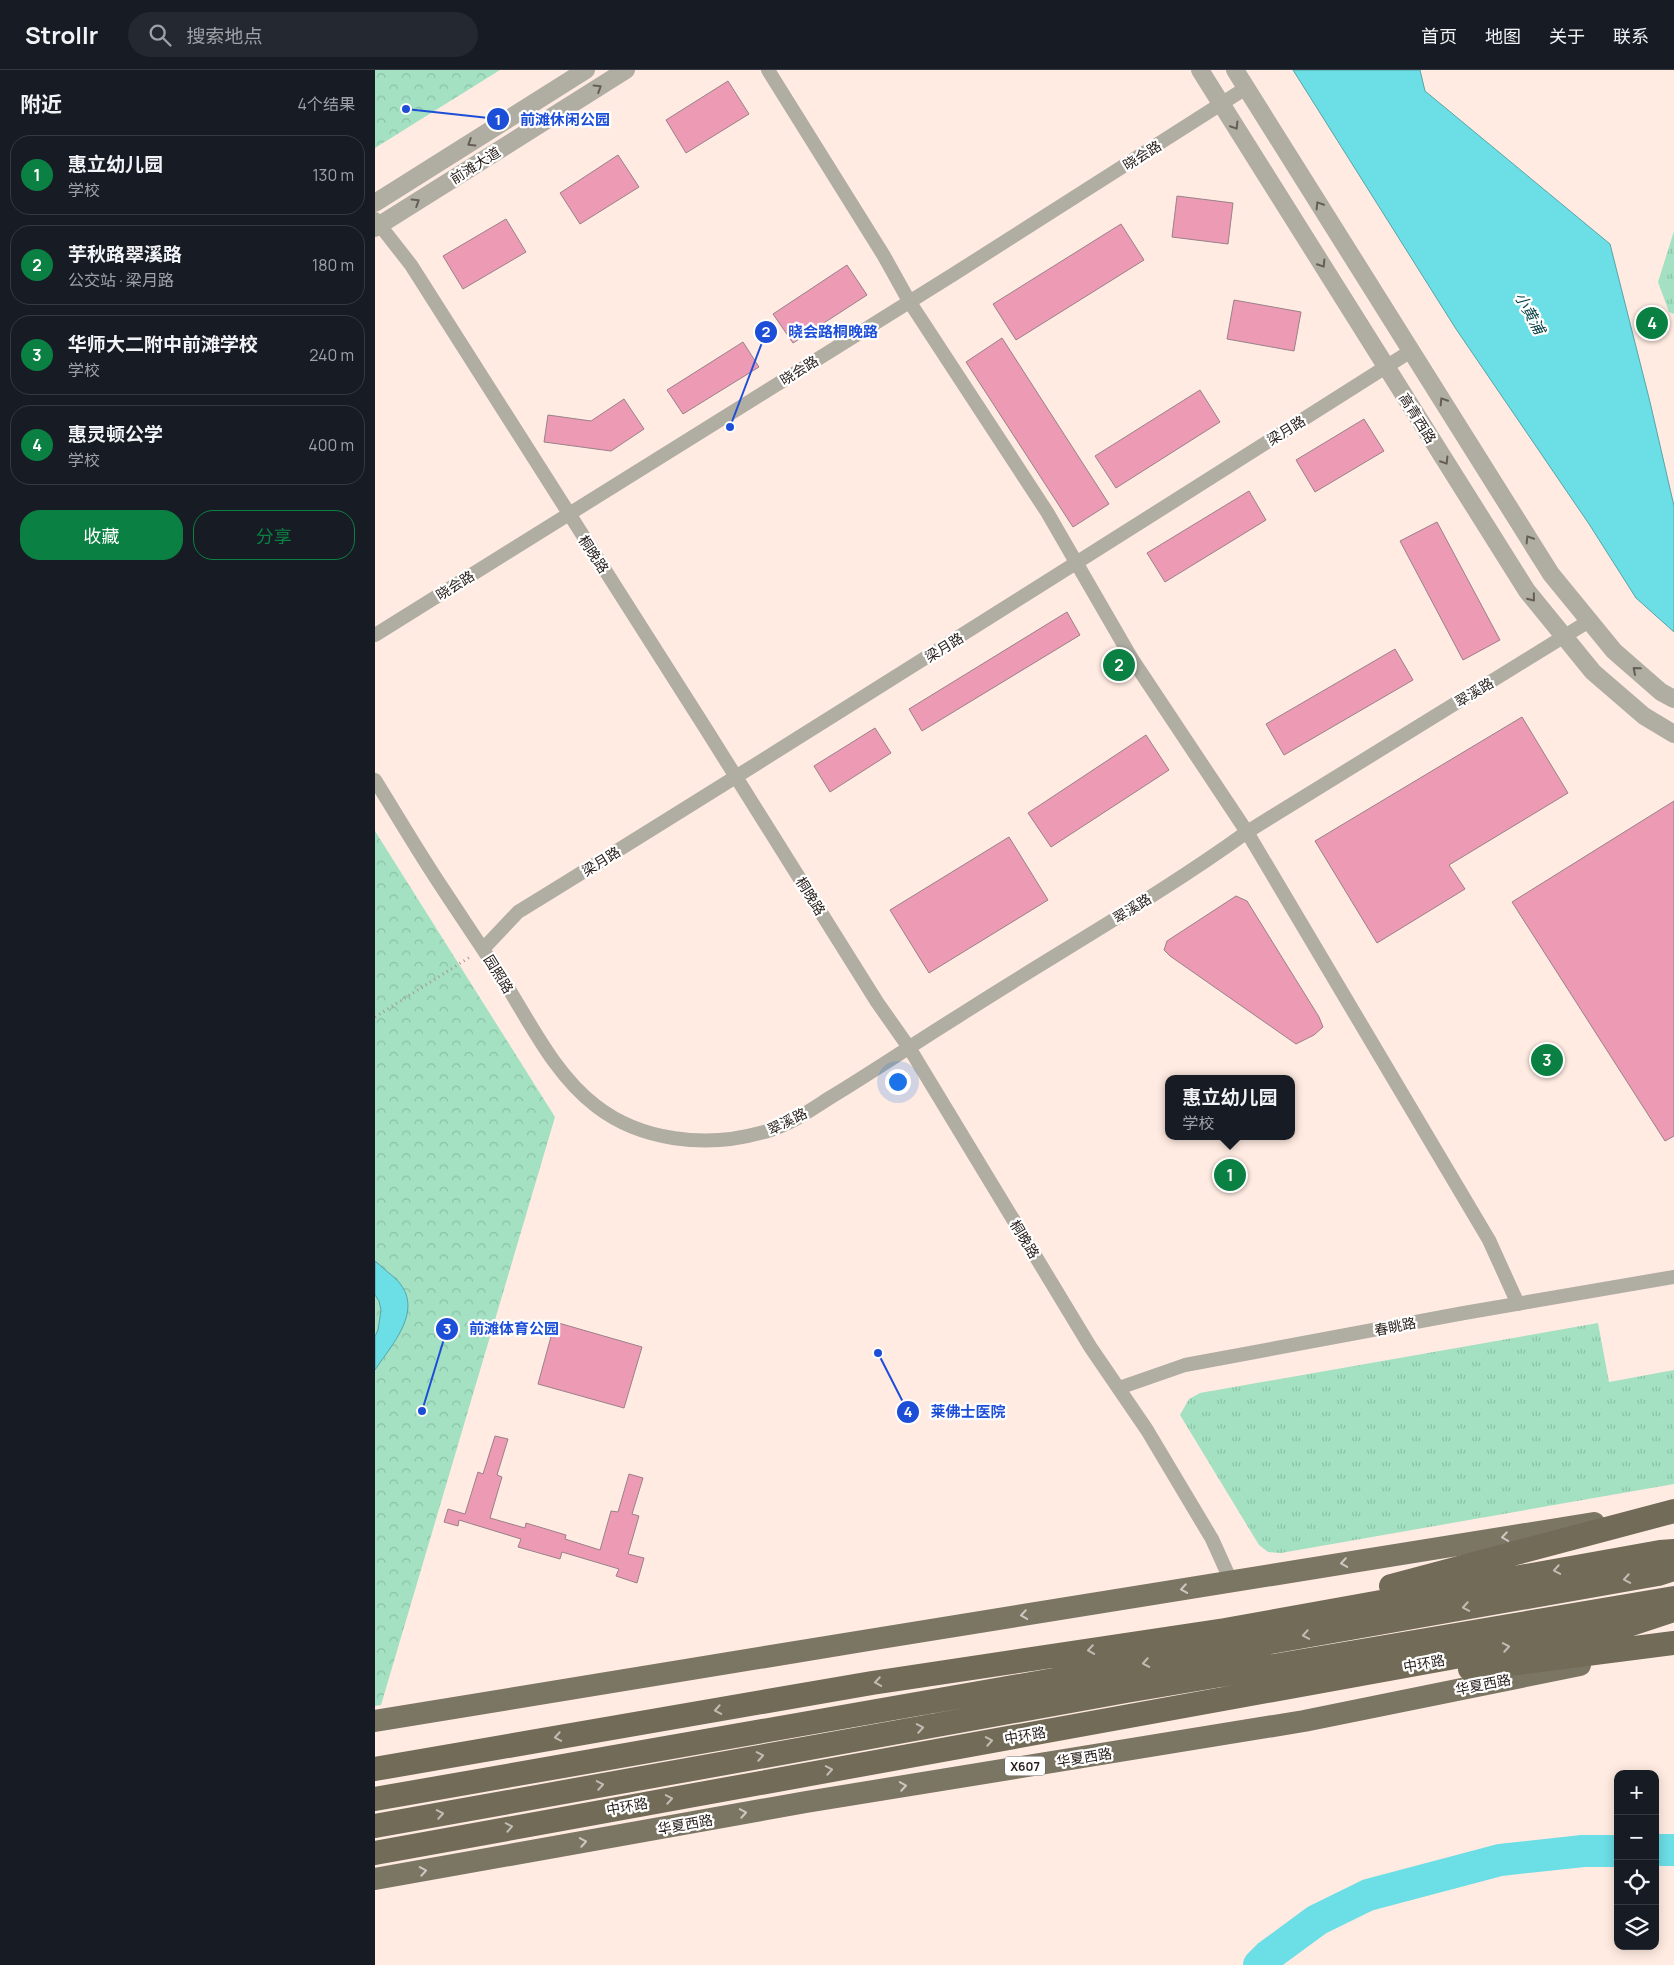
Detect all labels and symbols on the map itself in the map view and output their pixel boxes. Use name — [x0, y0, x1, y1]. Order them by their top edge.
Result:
one-way arrow — [593, 84, 602, 94]
callout: 前滩休闲公园 — [485, 104, 620, 134]
text: 1 — [495, 109, 501, 130]
text: 前滩休闲公园 — [520, 109, 610, 130]
one-way arrow — [1229, 121, 1239, 130]
one-way arrow — [467, 136, 476, 146]
street label: 晓会路 — [1119, 136, 1165, 174]
street label: 前滩大道 — [446, 142, 504, 188]
one-way arrow — [411, 199, 420, 209]
one-way arrow — [1316, 201, 1326, 210]
one-way arrow — [1315, 258, 1325, 267]
water label: 小黄浦 — [1510, 288, 1551, 340]
pin: 4 — [1636, 304, 1668, 342]
callout: 晓会路桐晚路 — [753, 317, 888, 347]
text: 2 — [762, 321, 771, 342]
text: 晓会路桐晚路 — [788, 321, 878, 342]
street label: 晓会路 — [776, 351, 822, 389]
street label: 高青西路 — [1395, 389, 1441, 447]
one-way arrow — [1439, 398, 1449, 407]
street label: 梁月路 — [1263, 411, 1309, 449]
one-way arrow — [1439, 455, 1448, 464]
street label: 桐晚路 — [575, 531, 613, 577]
one-way arrow — [1526, 536, 1535, 545]
street label: 晓会路 — [432, 566, 478, 604]
one-way arrow — [1527, 592, 1535, 601]
street label: 梁月路 — [921, 628, 967, 666]
pin: 2 — [1103, 646, 1135, 684]
one-way arrow — [1632, 666, 1641, 675]
street label: 翠溪路 — [1451, 673, 1497, 711]
street label: 梁月路 — [578, 842, 624, 880]
street label: 桐晚路 — [792, 873, 830, 919]
street label: 翠溪路 — [1109, 889, 1155, 927]
street label: 园照路 — [480, 951, 518, 997]
pin: 3 — [1531, 1041, 1563, 1079]
your location — [885, 1069, 911, 1095]
street label: 翠溪路 — [764, 1103, 810, 1139]
pin: 1 — [1214, 1156, 1246, 1194]
street label: 桐晚路 — [1006, 1216, 1044, 1262]
street label: 春眺路 — [1373, 1313, 1417, 1339]
callout: 前滩体育公园 — [434, 1314, 569, 1344]
text: 3 — [443, 1318, 451, 1339]
text: 前滩体育公园 — [469, 1318, 559, 1339]
callout: 莱佛士医院 — [896, 1397, 1016, 1427]
text: 4 — [903, 1401, 913, 1422]
text: 莱佛士医院 — [930, 1401, 1006, 1422]
one-way arrow — [1501, 1532, 1509, 1542]
one-way arrow — [1340, 1558, 1349, 1568]
one-way arrow — [1553, 1565, 1561, 1575]
one-way arrow — [1622, 1574, 1631, 1584]
one-way arrow — [1180, 1583, 1188, 1594]
one-way arrow — [1462, 1601, 1470, 1612]
one-way arrow — [1019, 1609, 1028, 1619]
one-way arrow — [1302, 1629, 1311, 1639]
one-way arrow — [1502, 1643, 1511, 1653]
one-way arrow — [1086, 1644, 1094, 1655]
street label: 中环路 — [1402, 1650, 1446, 1676]
one-way arrow — [1142, 1658, 1151, 1668]
street label: 华夏西路 — [1454, 1669, 1512, 1699]
one-way arrow — [874, 1677, 882, 1687]
one-way arrow — [713, 1704, 722, 1714]
street label: 中环路 — [1003, 1722, 1047, 1748]
one-way arrow — [916, 1723, 924, 1733]
one-way arrow — [553, 1732, 562, 1742]
one-way arrow — [984, 1737, 993, 1747]
street label: 华夏西路 — [1055, 1743, 1113, 1771]
one-way arrow — [756, 1752, 764, 1762]
road number: X607 — [1005, 1756, 1045, 1775]
one-way arrow — [824, 1765, 833, 1775]
one-way arrow — [596, 1781, 605, 1791]
one-way arrow — [899, 1782, 907, 1792]
street label: 中环路 — [605, 1793, 649, 1819]
one-way arrow — [664, 1794, 673, 1804]
one-way arrow — [436, 1809, 445, 1819]
one-way arrow — [738, 1809, 747, 1819]
street label: 华夏西路 — [656, 1810, 714, 1838]
one-way arrow — [504, 1823, 513, 1833]
one-way arrow — [579, 1837, 587, 1848]
one-way arrow — [419, 1866, 427, 1876]

